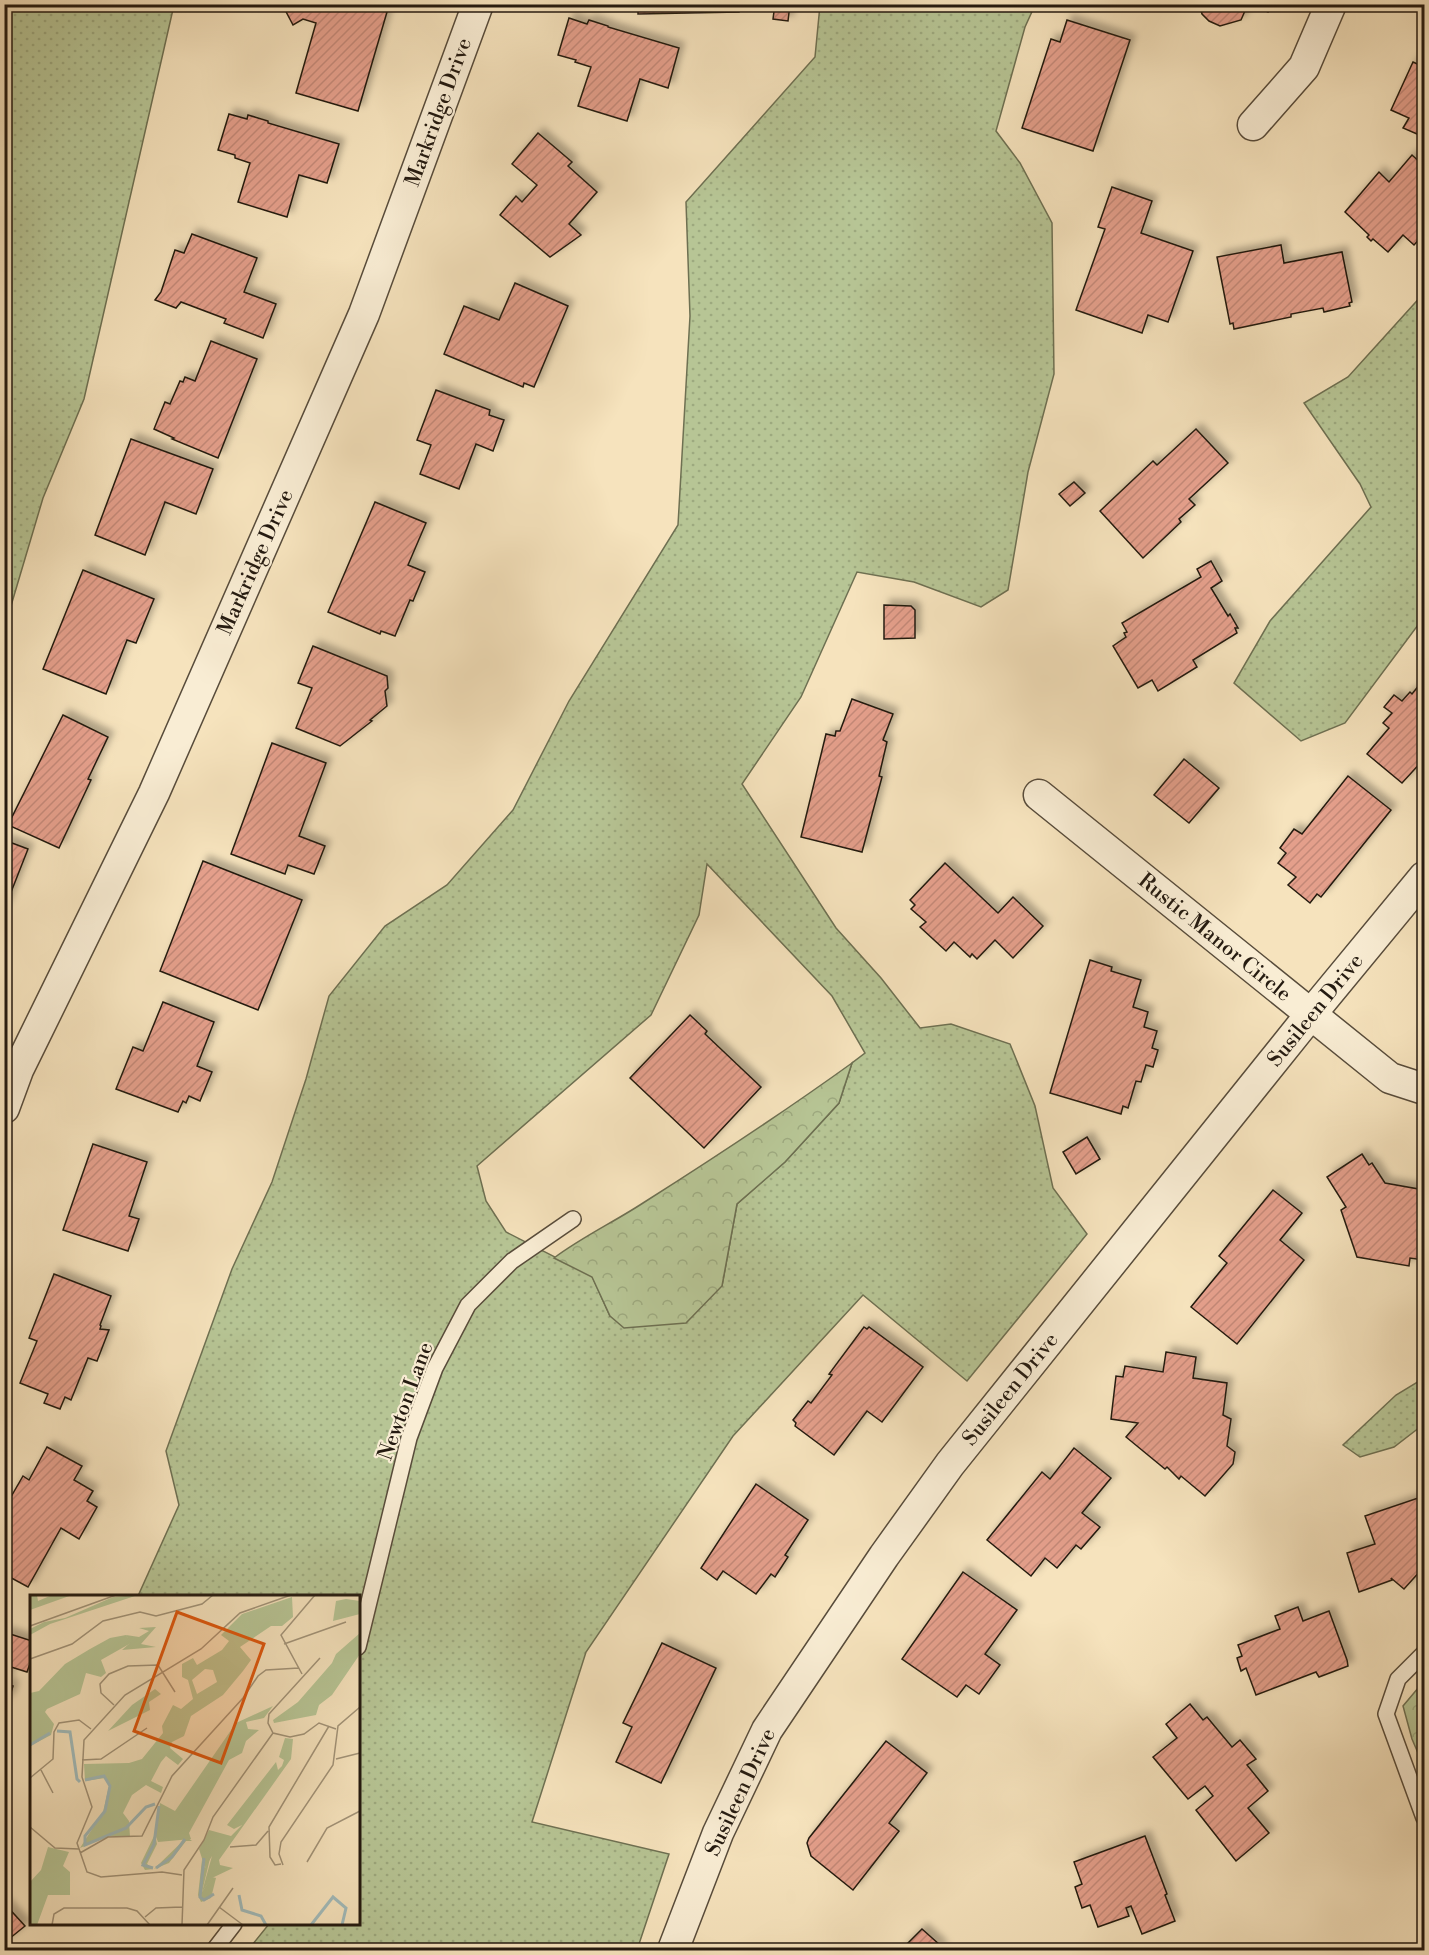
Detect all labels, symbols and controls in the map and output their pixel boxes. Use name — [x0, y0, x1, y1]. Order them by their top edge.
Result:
street label: Markridge Drive — [400, 34, 478, 190]
street label: Markridge Drive — [212, 486, 300, 639]
street label: Rustic Manor Circle — [1133, 868, 1296, 1008]
street label: Susileen Drive — [1262, 949, 1369, 1072]
street label: Susileen Drive — [957, 1328, 1064, 1451]
street label: Newton Lane — [373, 1339, 439, 1464]
inset map — [30, 1595, 360, 1925]
street label: Susileen Drive — [700, 1724, 782, 1860]

